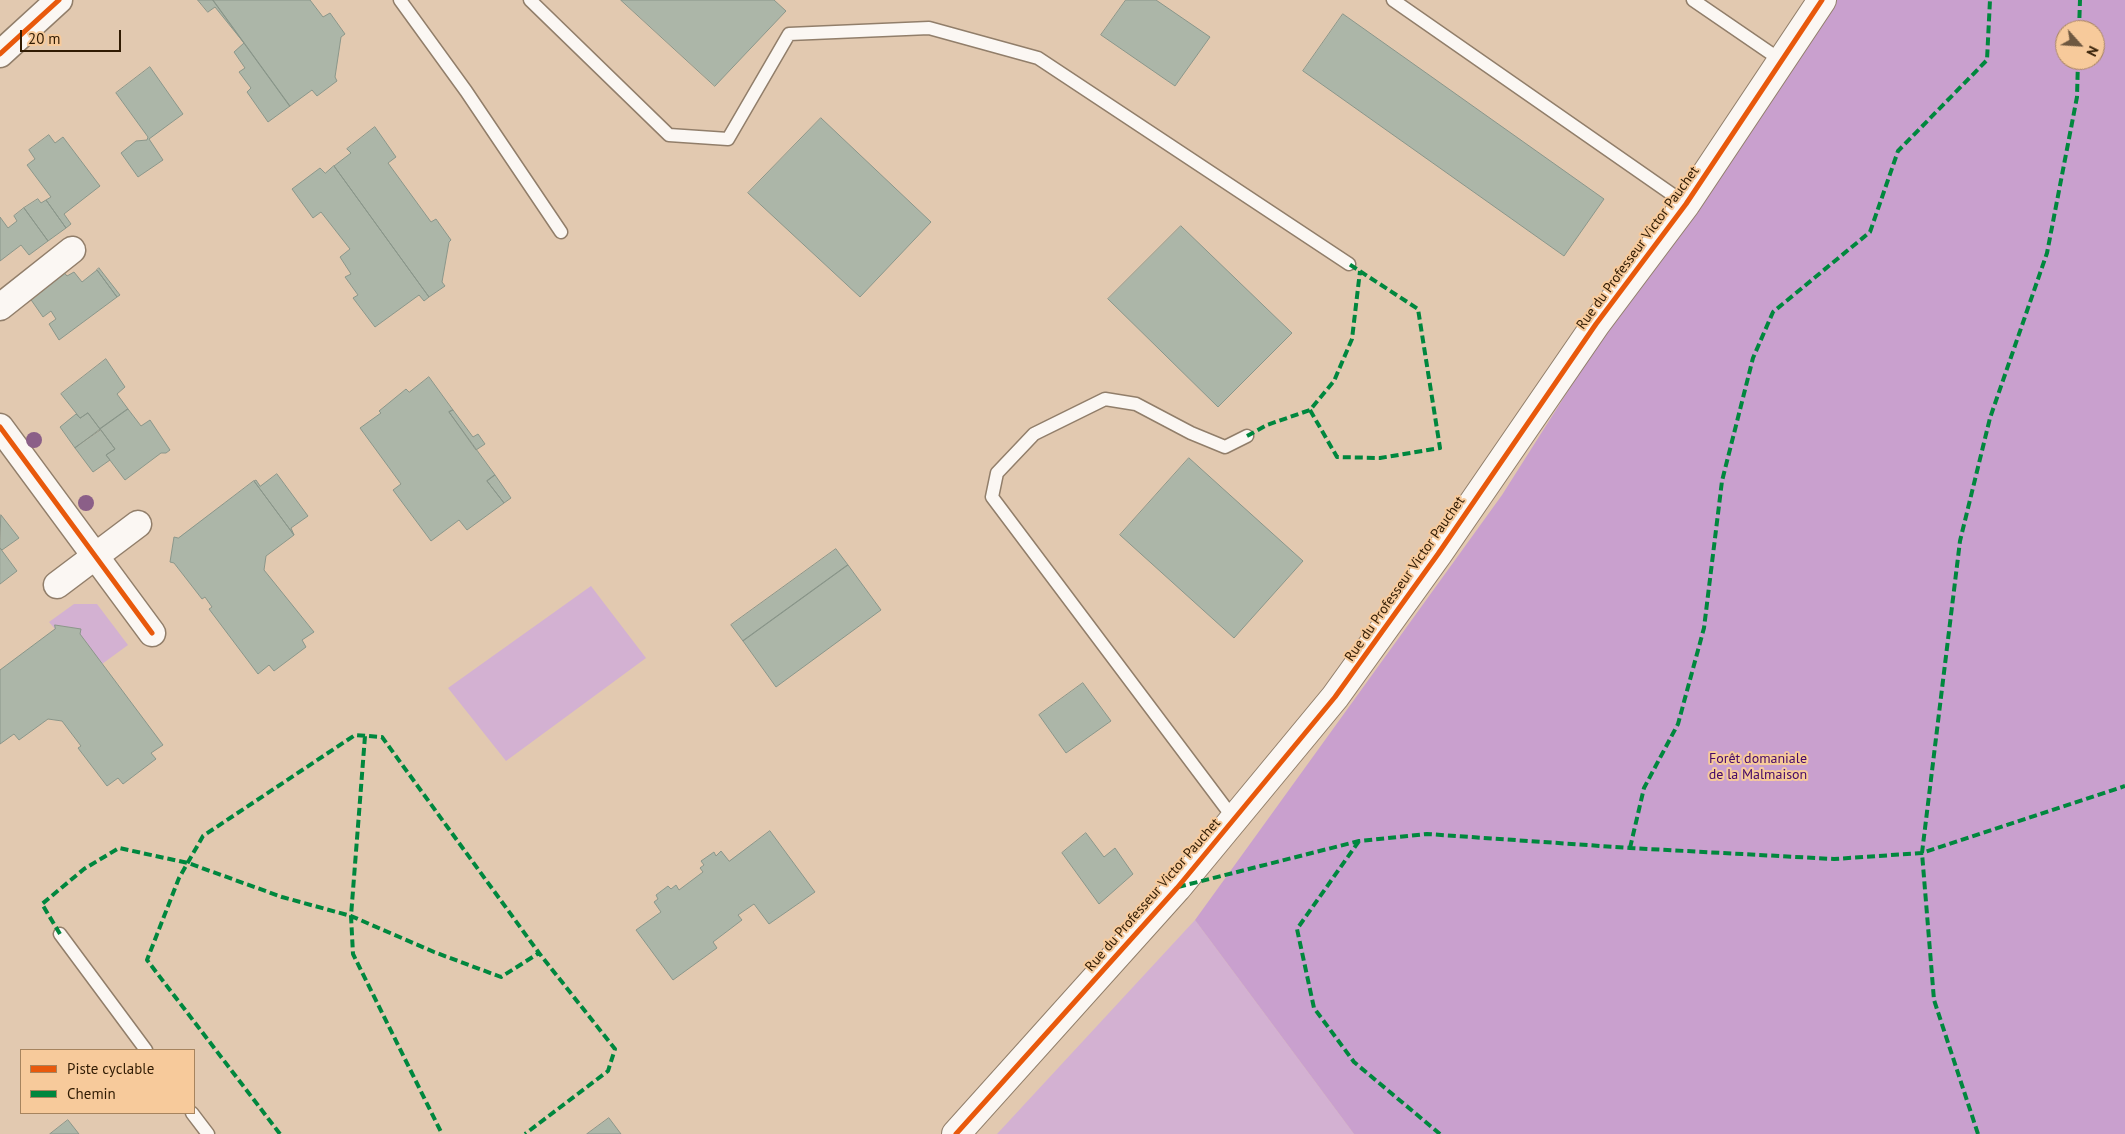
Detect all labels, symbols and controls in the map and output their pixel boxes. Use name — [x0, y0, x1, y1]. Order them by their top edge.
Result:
scale bar — [22, 20, 124, 52]
north arrow — [2055, 20, 2105, 70]
text: 20 m — [28, 29, 61, 48]
text: N — [2082, 43, 2103, 59]
street label: Rue du Professeur Victor Pauchet — [1573, 163, 1703, 333]
street label: Rue du Professeur Victor Pauchet — [1341, 493, 1469, 665]
park label: Forêt domaniale de la Malmaison — [1709, 751, 1807, 784]
street label: Rue du Professeur Victor Pauchet — [1082, 815, 1224, 975]
legend — [20, 1049, 195, 1114]
text: Piste cyclable — [67, 1059, 154, 1078]
text: Chemin — [67, 1084, 116, 1103]

